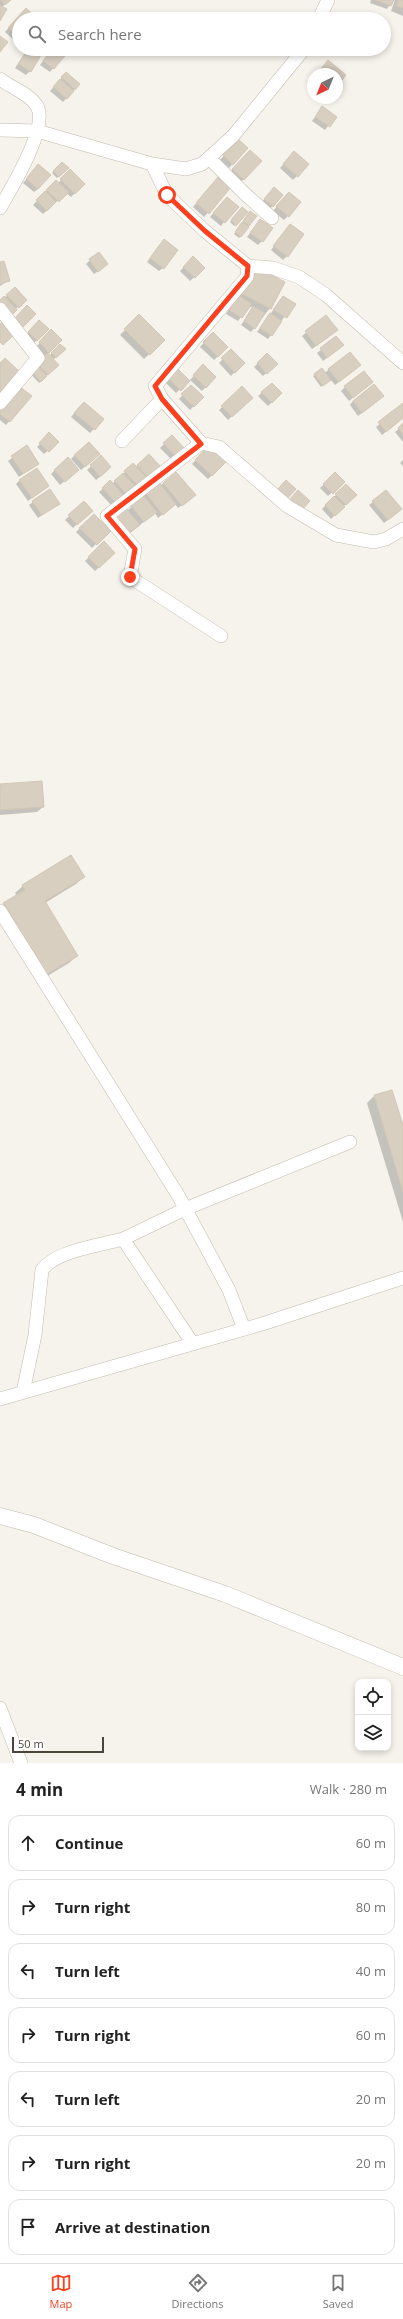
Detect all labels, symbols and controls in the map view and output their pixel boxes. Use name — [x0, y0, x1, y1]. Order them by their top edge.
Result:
search box — [12, 12, 391, 56]
icon: search — [26, 23, 48, 45]
text: Search here — [58, 24, 142, 44]
north arrow — [307, 68, 343, 104]
route start — [158, 186, 176, 204]
route end — [121, 568, 139, 586]
map controls — [355, 1679, 391, 1751]
button: locate — [355, 1679, 391, 1715]
button: layers — [355, 1715, 391, 1751]
scale bar — [12, 1735, 104, 1754]
text: 50 m — [18, 1736, 44, 1751]
text: 4 min — [16, 1778, 63, 1801]
text: Walk · 280 m — [310, 1780, 387, 1798]
icon: ahead — [17, 1832, 39, 1854]
text: Continue — [55, 1833, 123, 1853]
text: 60 m — [356, 1834, 386, 1852]
icon: right — [17, 1896, 39, 1918]
text: Turn right — [55, 1897, 130, 1917]
text: 80 m — [356, 1898, 386, 1916]
icon: left — [17, 1960, 39, 1982]
text: Turn left — [55, 1961, 120, 1981]
text: 40 m — [356, 1962, 386, 1980]
icon: right — [17, 2024, 39, 2046]
text: Turn right — [55, 2025, 130, 2045]
text: 60 m — [356, 2026, 386, 2044]
icon: left — [17, 2088, 39, 2110]
text: Turn left — [55, 2089, 120, 2109]
text: 20 m — [356, 2090, 386, 2108]
icon: right — [17, 2152, 39, 2174]
text: Turn right — [55, 2153, 130, 2173]
text: 20 m — [356, 2154, 386, 2172]
icon: arrive — [17, 2216, 39, 2238]
text: Arrive at destination — [55, 2217, 210, 2237]
tab: Map — [50, 2272, 72, 2311]
tab: Directions — [172, 2272, 224, 2311]
tab: Saved — [323, 2272, 353, 2311]

